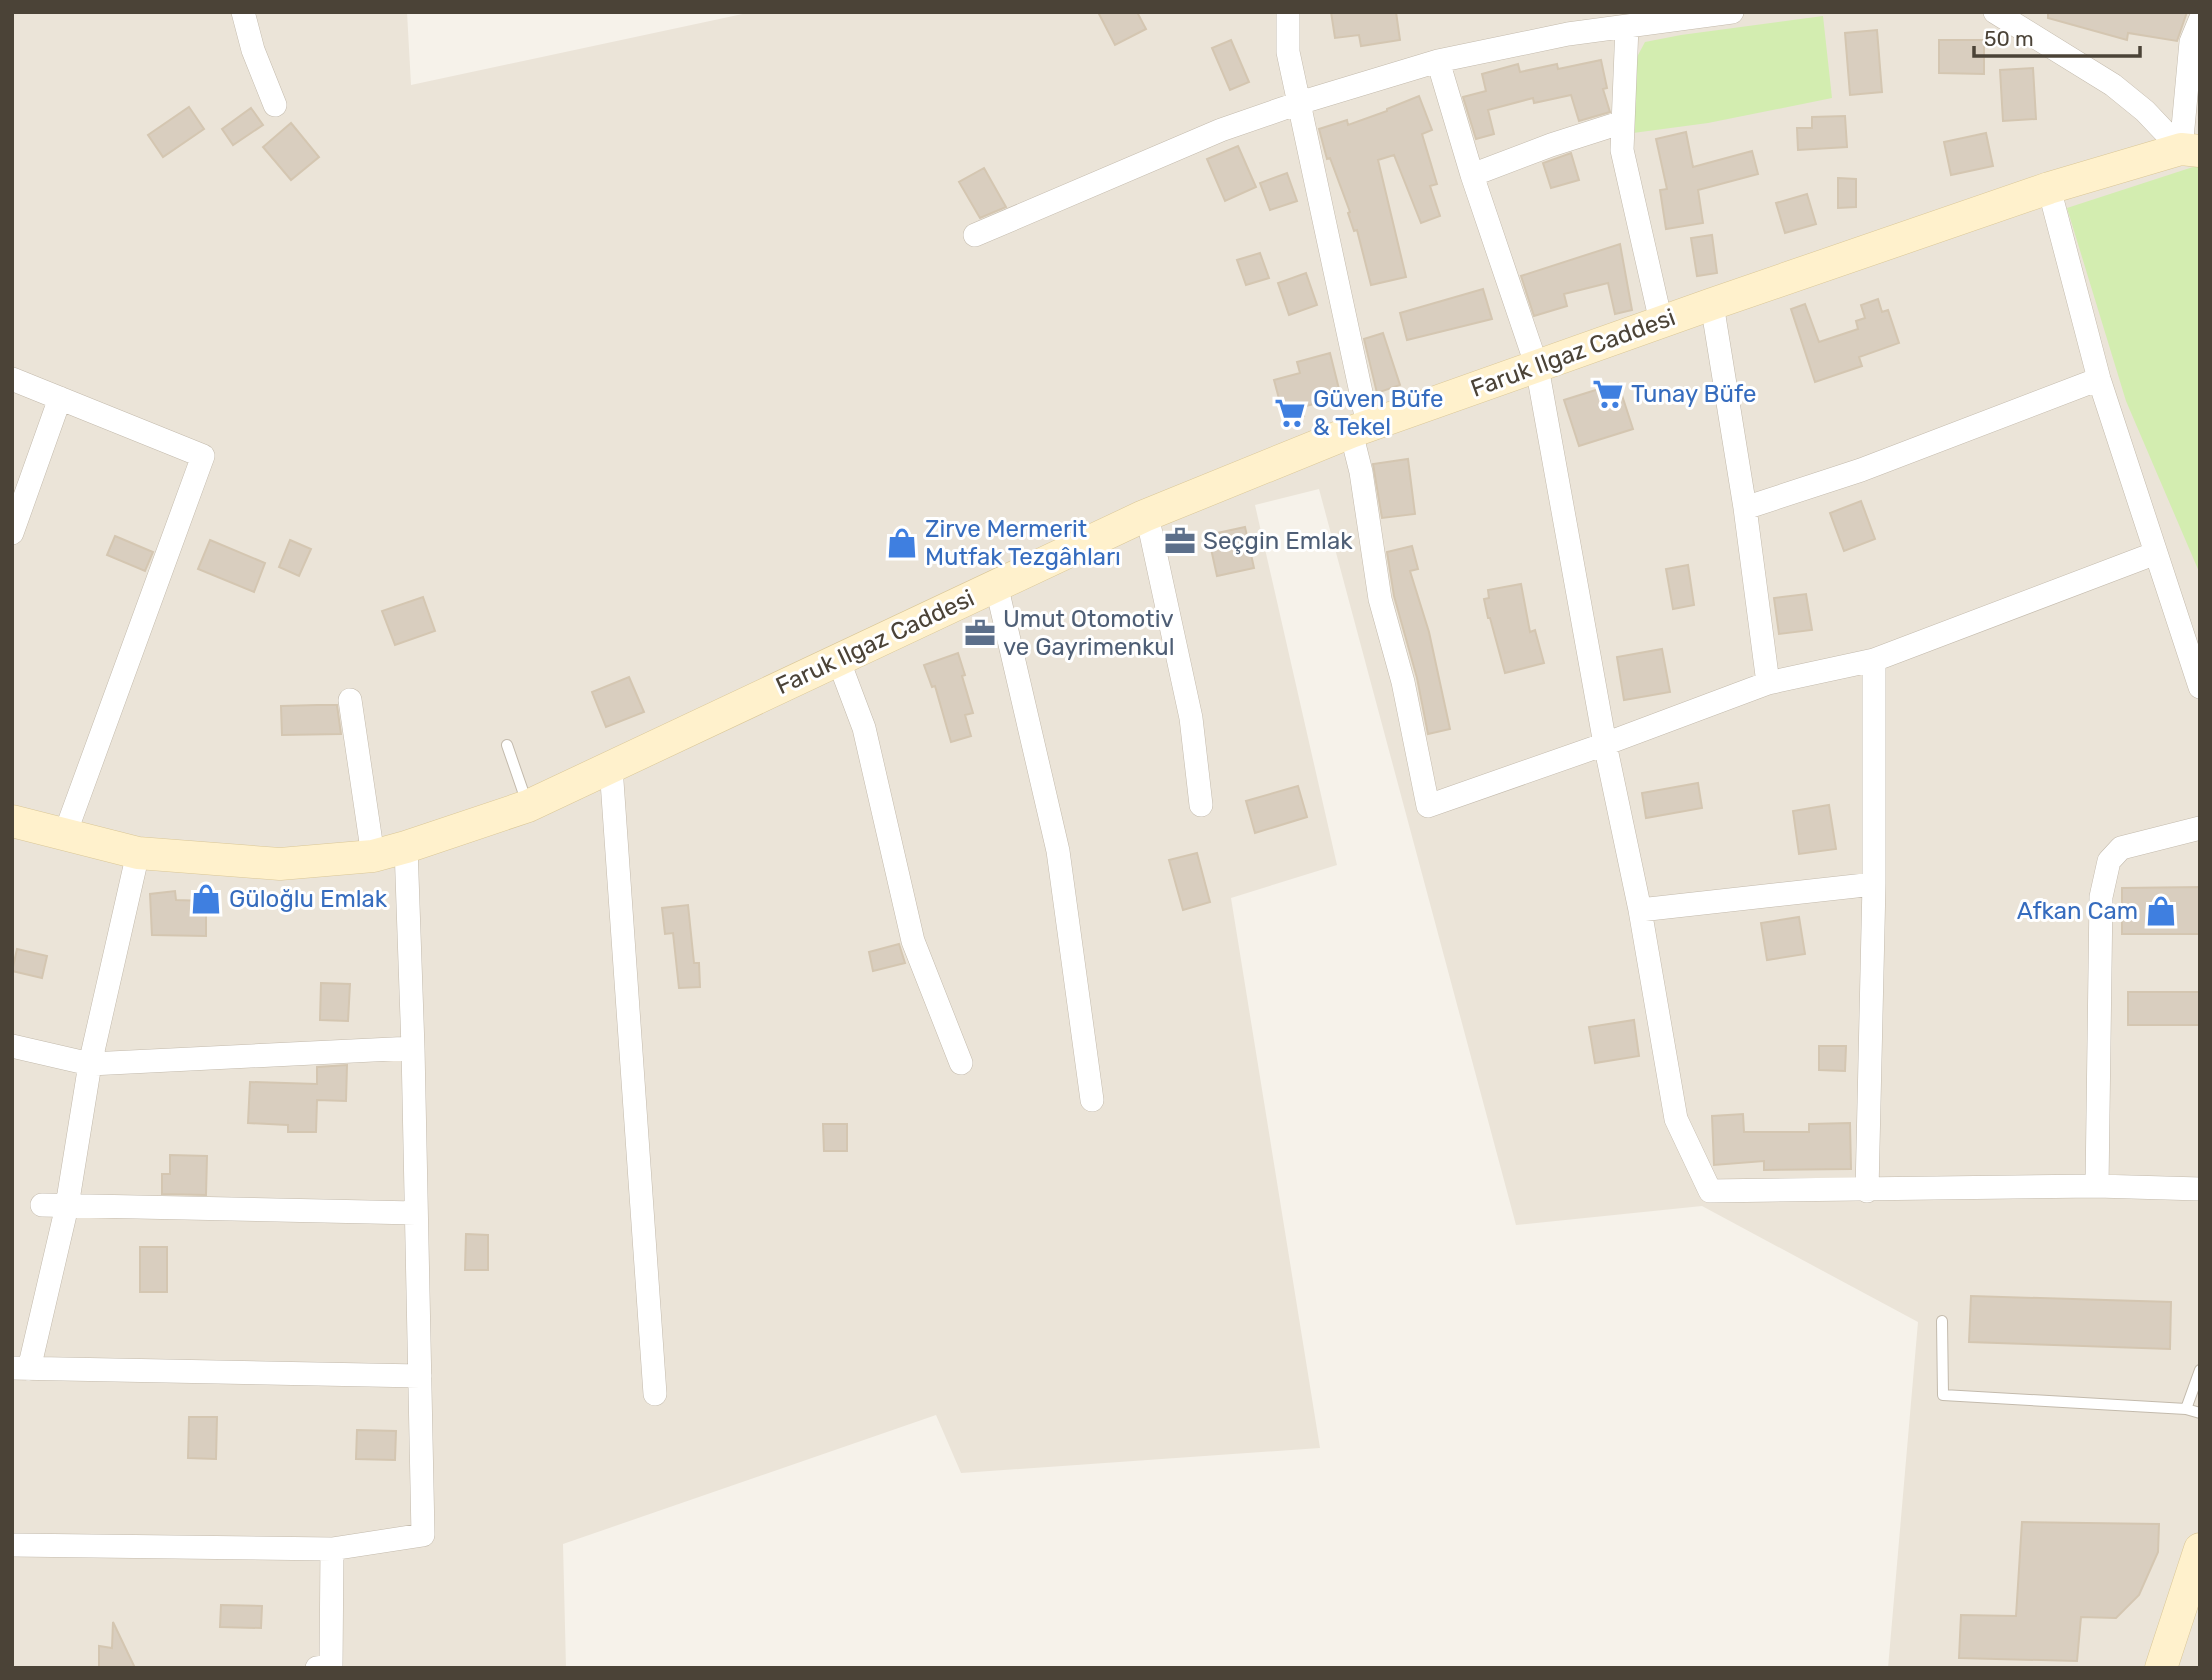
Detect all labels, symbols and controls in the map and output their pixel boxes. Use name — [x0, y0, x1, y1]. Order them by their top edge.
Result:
scale bar — [1974, 14, 2140, 58]
text: 50 m — [1984, 26, 2034, 51]
street label: Faruk Ilgaz Caddesi — [1467, 303, 1679, 403]
supermarket icon: Tunay Büfe — [1591, 377, 1625, 411]
place label: Tunay Büfe — [1631, 380, 1756, 408]
place label: Güven Büfe & Tekel — [1313, 385, 1443, 441]
supermarket icon: Güven Büfe & Tekel — [1273, 396, 1307, 430]
place label: Zirve Mermerit Mutfak Tezgâhları — [925, 515, 1121, 571]
office icon: Seçgin Emlak — [1163, 524, 1197, 558]
shop icon: Zirve Mermerit Mutfak Tezgâhları — [885, 526, 919, 560]
place label: Seçgin Emlak — [1203, 527, 1353, 555]
street label: Faruk Ilgaz Caddesi — [771, 584, 979, 700]
place label: Umut Otomotiv ve Gayrimenkul — [1003, 605, 1175, 661]
office icon: Umut Otomotiv ve Gayrimenkul — [963, 616, 997, 650]
shop icon: Güloğlu Emlak — [189, 882, 223, 916]
place label: Güloğlu Emlak — [229, 885, 388, 913]
shop icon: Afkan Cam — [2144, 894, 2178, 928]
place label: Afkan Cam — [2017, 897, 2138, 925]

